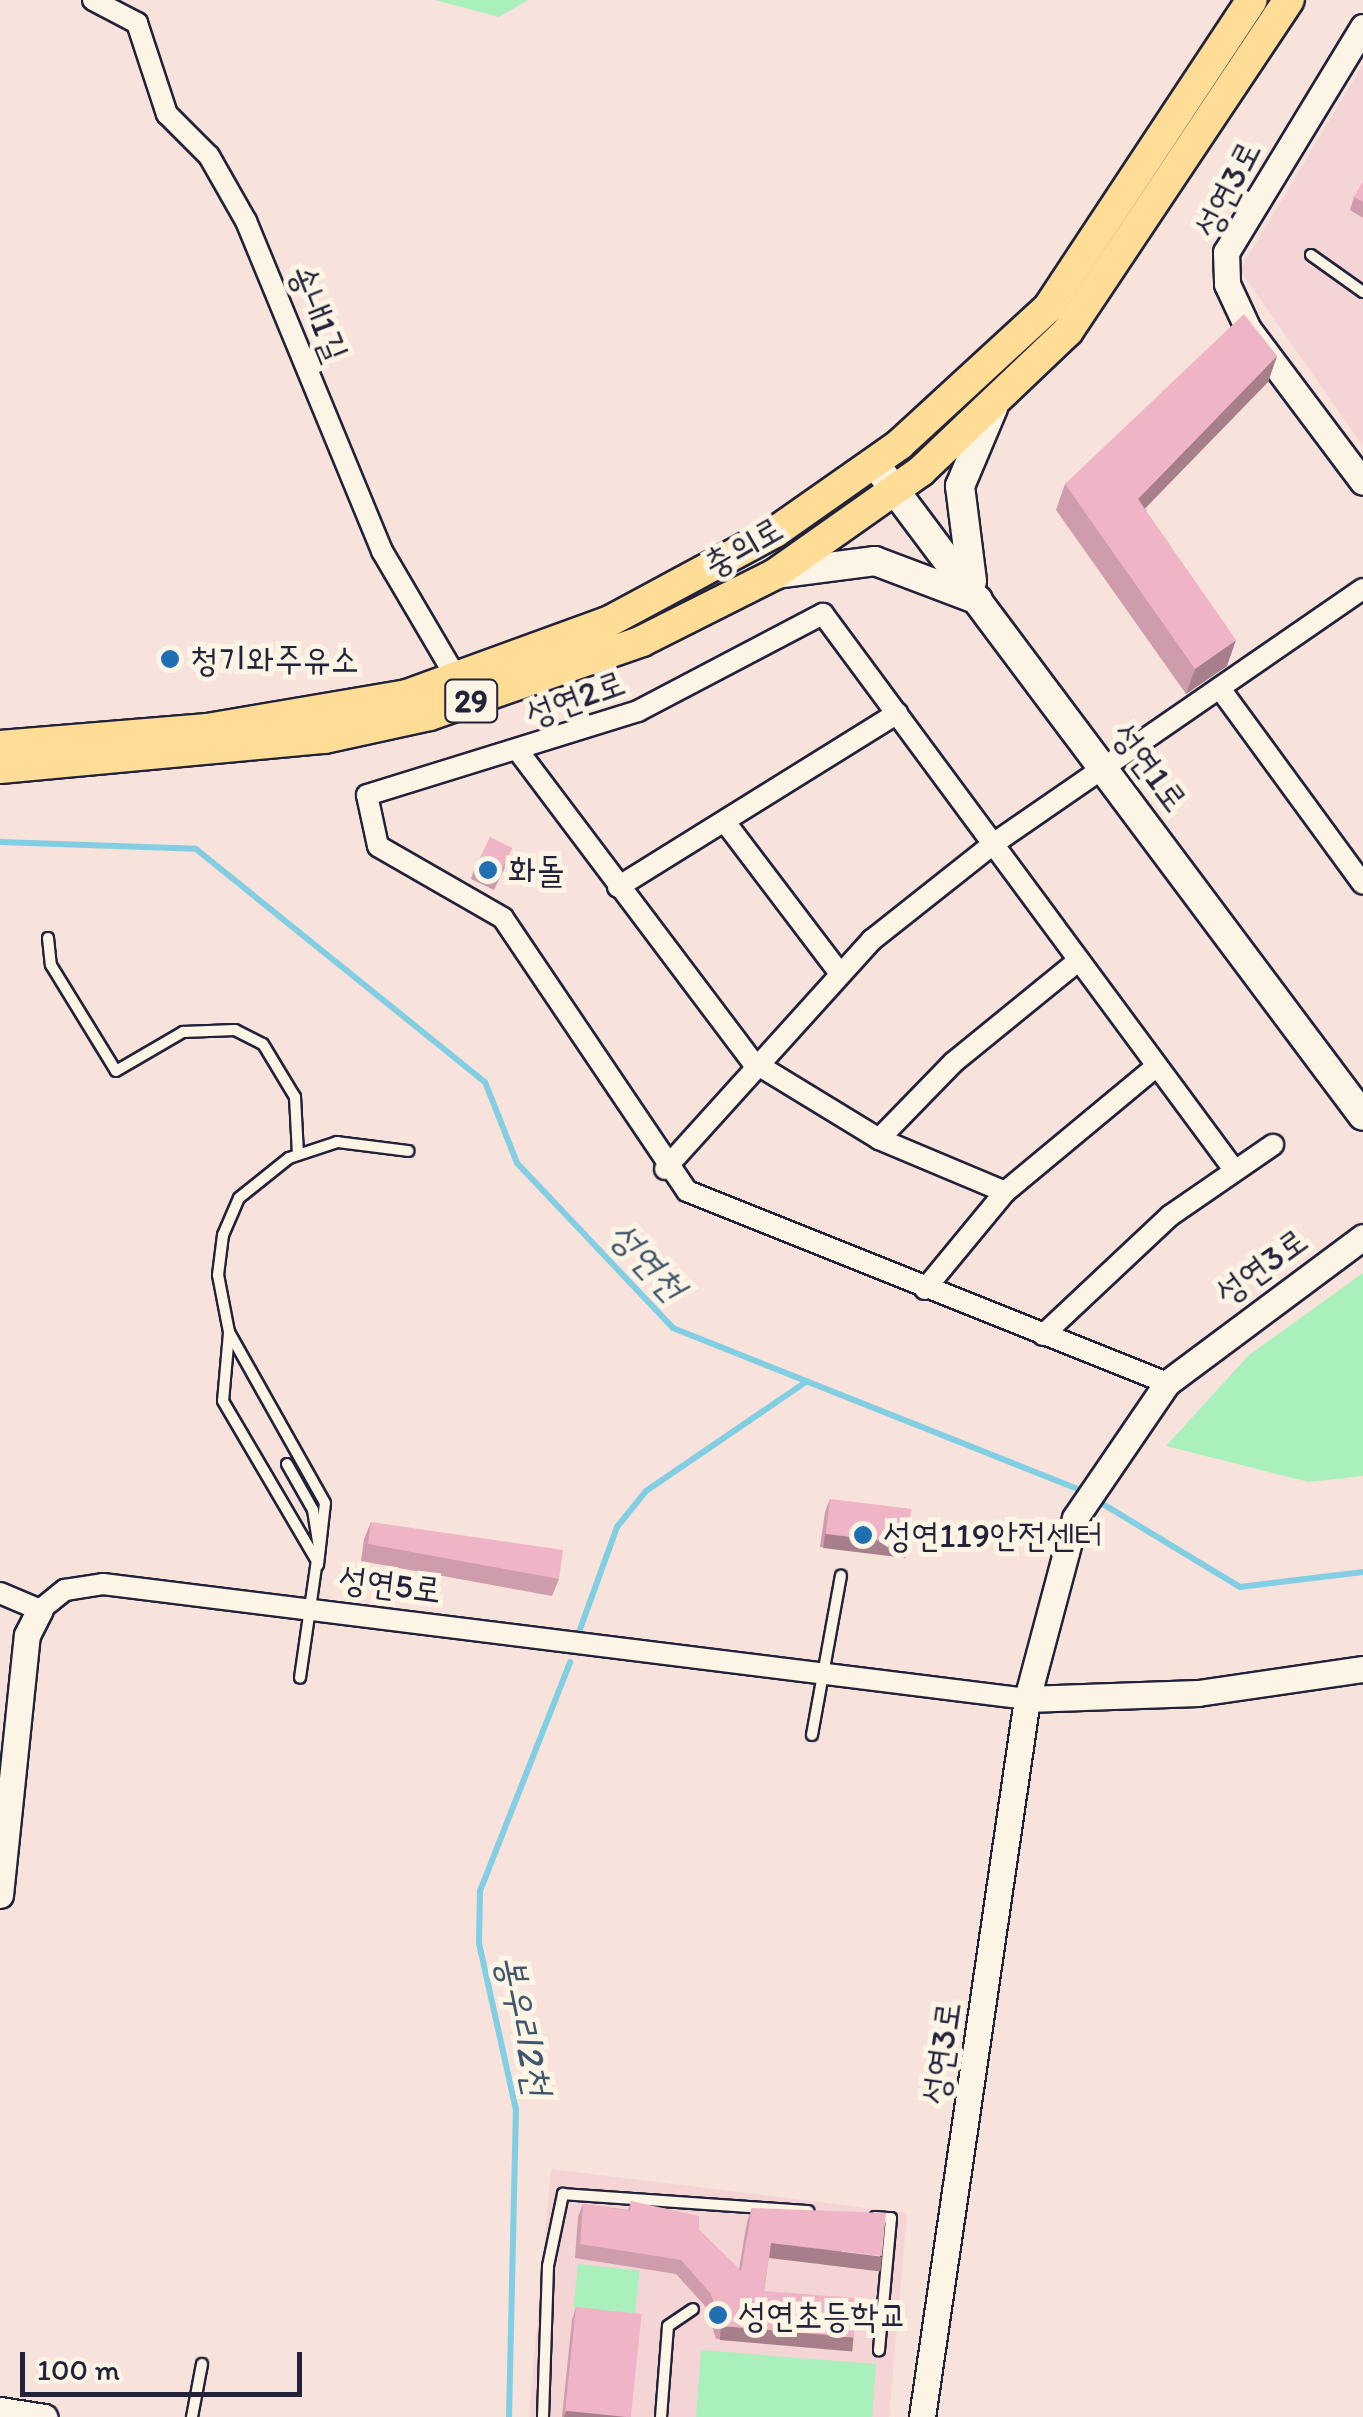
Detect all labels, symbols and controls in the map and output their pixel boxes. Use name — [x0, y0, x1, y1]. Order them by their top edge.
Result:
street label: 성연3로 — [1185, 133, 1269, 245]
street label: 송내1길 — [281, 258, 357, 368]
street label: 충의로 — [696, 507, 790, 585]
place label: 청기와주유소 — [190, 638, 359, 680]
marker: 청기와주유소 — [159, 648, 181, 670]
street label: 성연2로 — [519, 661, 631, 735]
road number: 29 — [444, 674, 498, 728]
street label: 성연1로 — [1103, 714, 1197, 820]
place label: 화돌 — [508, 849, 564, 891]
marker: 화돌 — [477, 859, 499, 881]
water label: 성연천 — [599, 1212, 695, 1310]
street label: 성연3로 — [1207, 1219, 1315, 1313]
place label: 성연119안전센터 — [883, 1514, 1103, 1556]
marker: 성연119안전센터 — [852, 1524, 874, 1546]
street label: 성연5로 — [336, 1557, 444, 1611]
water label: 봉우리2천 — [487, 1951, 561, 2099]
street label: 성연3로 — [913, 1999, 969, 2107]
place label: 성연초등학교 — [738, 2294, 907, 2336]
marker: 성연초등학교 — [707, 2304, 729, 2326]
scale bar — [25, 2332, 308, 2394]
text: 100 m — [37, 2351, 120, 2388]

